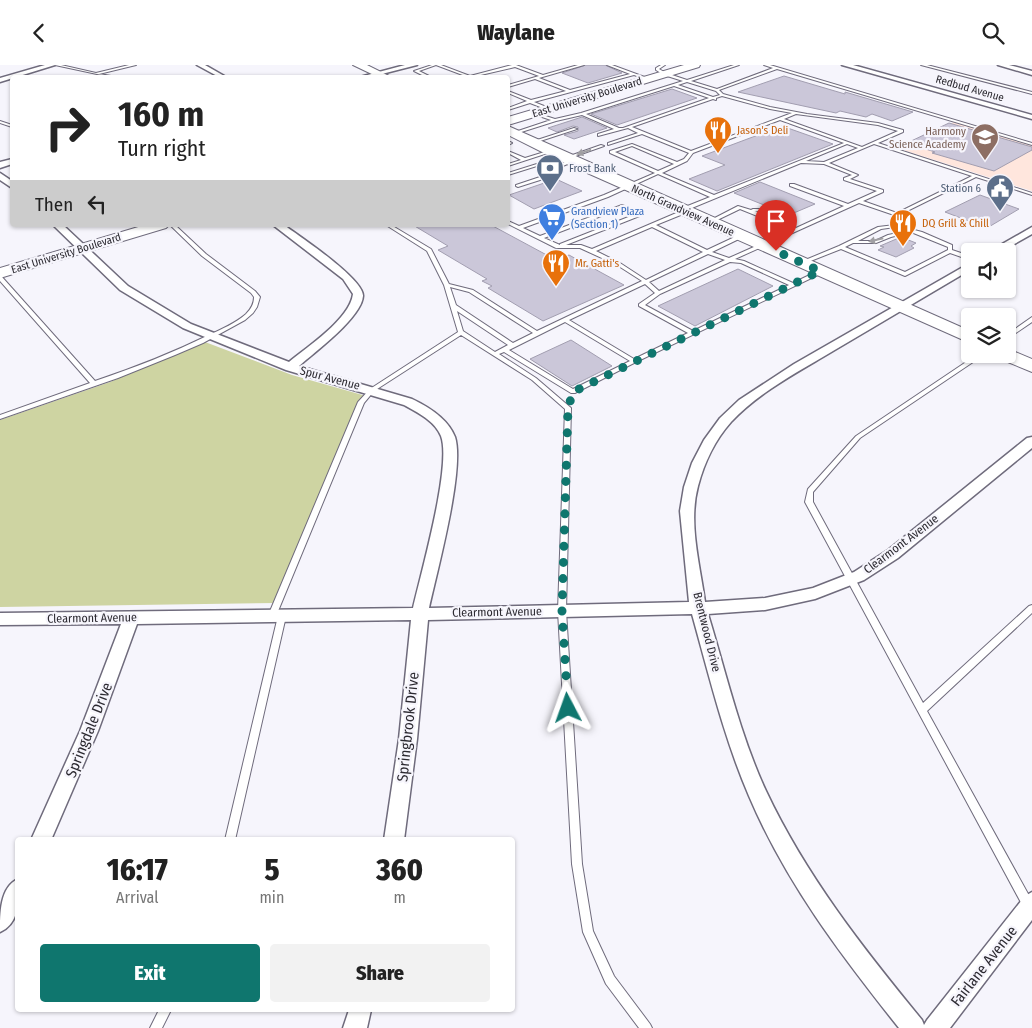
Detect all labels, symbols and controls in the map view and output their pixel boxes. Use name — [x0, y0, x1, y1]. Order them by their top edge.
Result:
icon: back — [25, 19, 53, 47]
text: Waylane — [477, 19, 555, 46]
icon: search — [979, 19, 1007, 47]
street label: Redbud Avenue — [934, 73, 1005, 104]
street label: East University Boulevard — [531, 75, 644, 120]
text: 160 m — [118, 93, 204, 135]
icon: right — [35, 95, 100, 160]
restaurant icon: Jason's Deli — [703, 115, 733, 154]
school or university icon: Harmony Science Academy — [970, 122, 1000, 161]
place label: Jason's Deli — [737, 124, 789, 137]
place label: Harmony Science Academy — [889, 125, 966, 151]
text: Turn right — [118, 135, 206, 162]
one-way arrow — [576, 149, 591, 156]
bank icon: Frost Bank — [535, 153, 565, 192]
place label: Frost Bank — [569, 162, 617, 175]
public building icon: Station 6 — [985, 173, 1015, 212]
street label: North Grandview Avenue — [629, 182, 736, 239]
place label: Station 6 — [941, 182, 982, 195]
icon: left — [83, 190, 111, 218]
text: Then — [35, 193, 73, 216]
pin — [755, 200, 797, 251]
supermarket icon: Grandview Plaza (Section 1) — [537, 202, 567, 241]
place label: Grandview Plaza (Section 1) — [571, 205, 644, 231]
icon: arrive — [762, 207, 790, 235]
restaurant icon: DQ Grill & Chill — [888, 208, 918, 247]
place label: DQ Grill & Chill — [922, 217, 989, 230]
street label: East University Boulevard — [10, 231, 123, 276]
one-way arrow — [868, 236, 884, 244]
map controls — [961, 243, 1016, 363]
button: sound — [961, 243, 1016, 298]
restaurant icon: Mr. Gatti's — [541, 248, 571, 287]
place label: Mr. Gatti's — [575, 257, 619, 270]
button: layers — [961, 308, 1016, 363]
street label: Spur Avenue — [298, 363, 362, 393]
street label: Clearmont Avenue — [861, 511, 941, 577]
street label: Brentwood Drive — [690, 591, 724, 673]
street label: Clearmont Avenue — [452, 604, 542, 620]
street label: Clearmont Avenue — [47, 610, 137, 626]
street label: Springbrook Drive — [393, 671, 423, 783]
street label: Springdale Drive — [62, 680, 116, 780]
position arrow — [541, 681, 593, 733]
text: 16:17 — [107, 852, 168, 888]
text: 5 — [264, 852, 279, 888]
text: 360 — [376, 852, 423, 888]
text: Arrival — [116, 888, 158, 907]
text: min — [260, 888, 284, 907]
text: m — [394, 888, 406, 907]
street label: Fairlane Avenue — [947, 922, 1021, 1010]
button: Exit — [40, 944, 260, 1002]
button: Share — [270, 944, 490, 1002]

